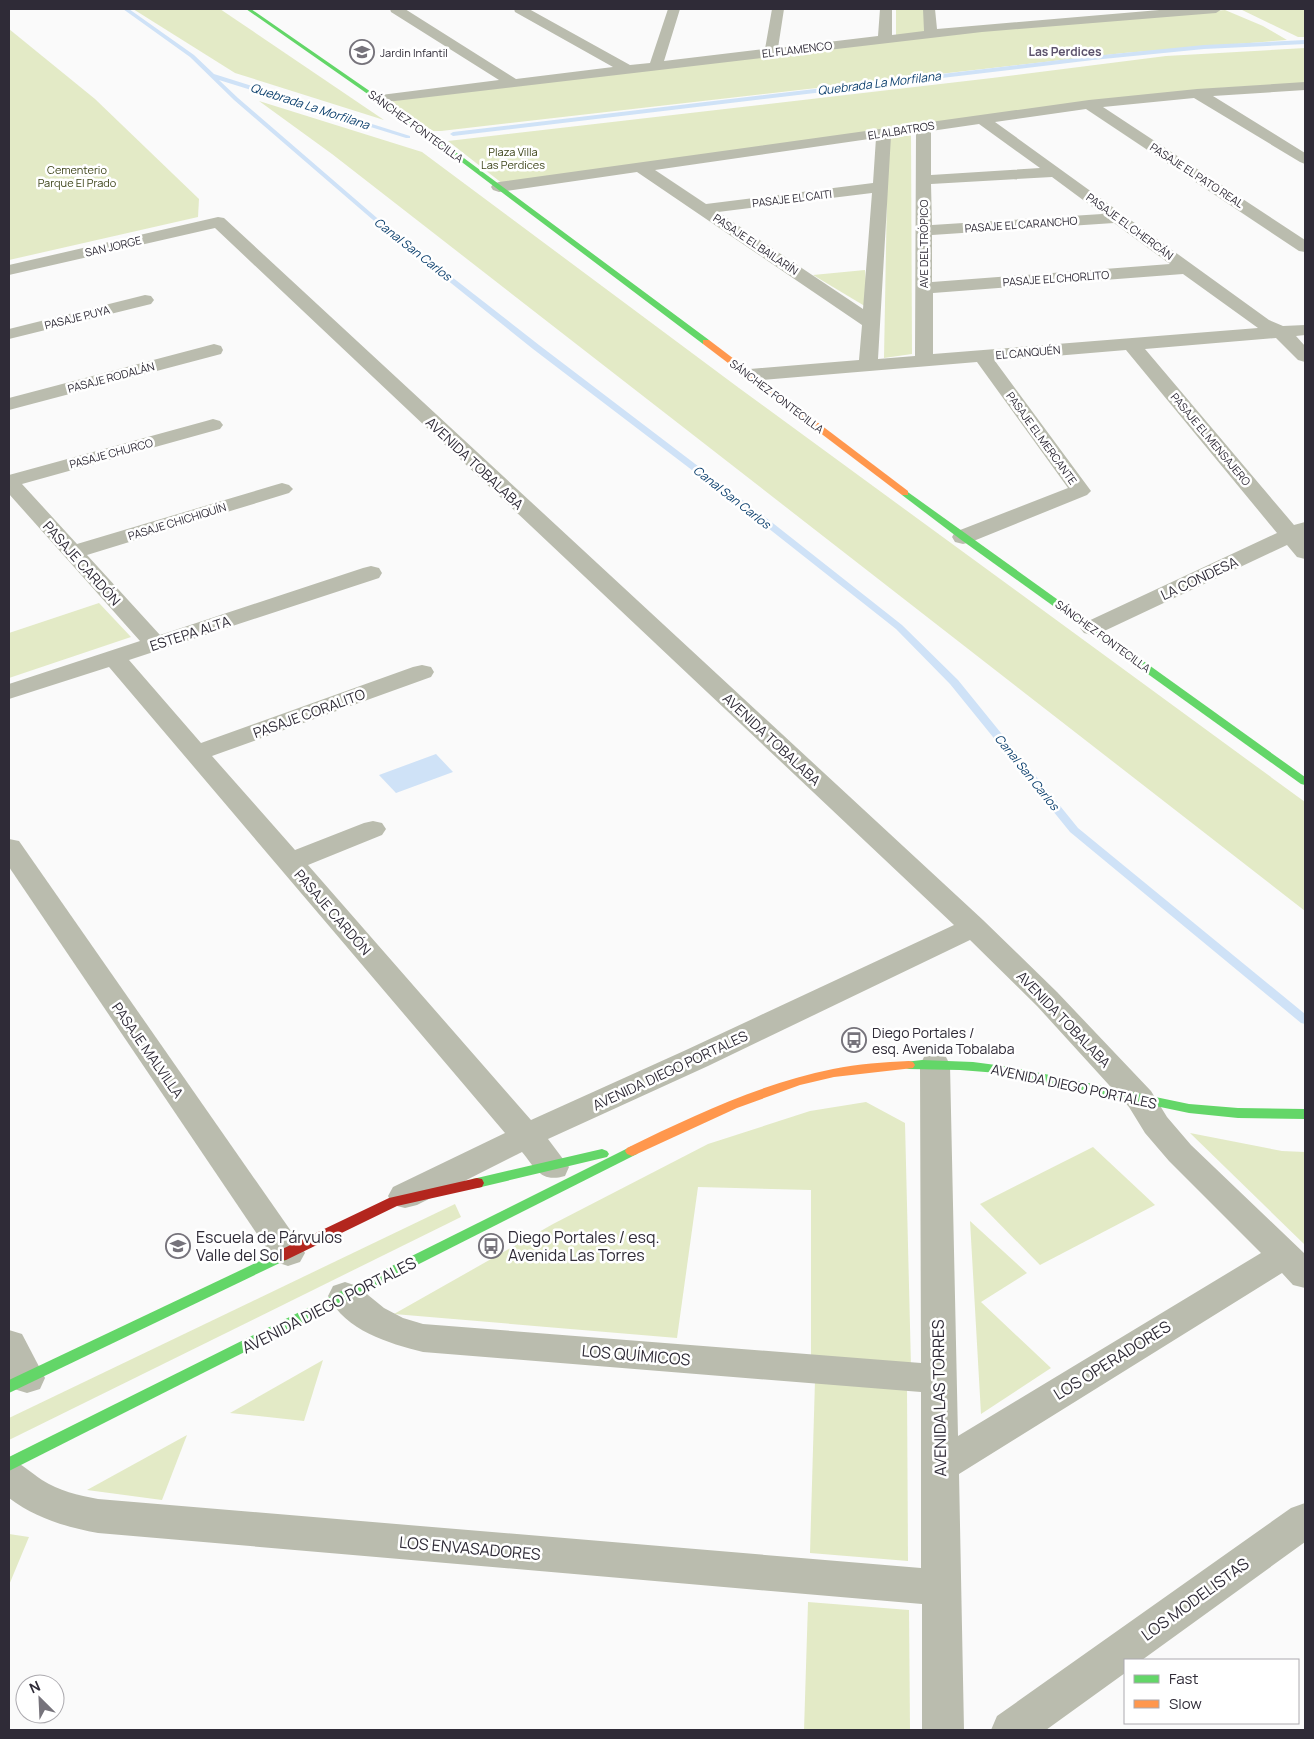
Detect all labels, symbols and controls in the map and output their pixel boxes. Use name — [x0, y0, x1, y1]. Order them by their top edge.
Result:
street label: EL FLAMENCO — [761, 37, 833, 61]
school or university icon: Jardin Infantil — [349, 39, 375, 65]
district label: Las Perdices — [1029, 43, 1102, 60]
place label: Jardin Infantil — [380, 45, 448, 60]
water label: Quebrada La Morfilana — [816, 67, 943, 99]
water label: Quebrada La Morfilana — [248, 79, 373, 134]
street label: SÁNCHEZ FONTECILLA — [365, 86, 467, 166]
street label: EL ALBATROS — [867, 117, 936, 143]
street label: PASAJE EL PATO REAL — [1147, 139, 1247, 211]
park label: Plaza Villa Las Perdices — [481, 144, 545, 172]
park label: Cementerio Parque El Prado — [38, 162, 117, 190]
street label: PASAJE EL CAITI — [751, 186, 833, 210]
street label: PASAJE EL CHERCÁN — [1083, 189, 1177, 263]
street label: AVE DEL TRÓPICO — [916, 200, 931, 288]
street label: PASAJE EL BAILARÍN — [711, 210, 801, 278]
street label: PASAJE EL CARANCHO — [964, 213, 1078, 235]
water label: Canal San Carlos — [371, 214, 456, 286]
street label: SAN JORGE — [83, 232, 143, 260]
street label: PASAJE EL CHORLITO — [1002, 267, 1110, 289]
street label: PASAJE PUYA — [43, 302, 111, 332]
street label: EL CANQUÉN — [995, 342, 1061, 362]
street label: SÁNCHEZ FONTECILLA — [727, 356, 827, 436]
street label: PASAJE RODALÁN — [66, 358, 156, 396]
street label: PASAJE EL MERCANTE — [1003, 389, 1081, 487]
street label: PASAJE EL MENSAJERO — [1168, 389, 1254, 489]
street label: AVENIDA TOBALABA — [422, 413, 528, 513]
street label: PASAJE CHURCO — [68, 435, 154, 471]
water label: Canal San Carlos — [690, 462, 775, 534]
street label: PASAJE CHICHIQUÍN — [126, 499, 228, 543]
street label: PASAJE CARDÓN — [39, 517, 125, 609]
street label: LA CONDESA — [1157, 552, 1241, 604]
street label: SÁNCHEZ FONTECILLA — [1052, 596, 1154, 676]
street label: ESTEPA ALTA — [147, 611, 233, 655]
street label: PASAJE CORALITO — [250, 684, 368, 742]
street label: AVENIDA TOBALABA — [719, 689, 825, 789]
water label: Canal San Carlos — [991, 730, 1064, 815]
street label: PASAJE CARDÓN — [291, 865, 375, 959]
street label: AVENIDA TOBALABA — [1013, 967, 1115, 1071]
street label: PASAJE MALVILLA — [108, 998, 188, 1102]
place label: Diego Portales / esq. Avenida Tobalaba — [872, 1023, 1014, 1058]
street label: AVENIDA DIEGO PORTALES — [590, 1026, 751, 1114]
bus stop icon: Diego Portales / esq. Avenida Tobalaba — [841, 1027, 867, 1053]
street label: AVENIDA DIEGO PORTALES — [990, 1059, 1159, 1113]
place label: Escuela de Párvulos Valle del Sol — [196, 1226, 342, 1266]
place label: Diego Portales / esq. Avenida Las Torres — [508, 1226, 659, 1266]
school or university icon: Escuela de Párvulos Valle del Sol — [165, 1233, 191, 1259]
bus stop icon: Diego Portales / esq. Avenida Las Torres — [478, 1233, 504, 1259]
street label: AVENIDA DIEGO PORTALES — [238, 1251, 420, 1359]
street label: LOS OPERADORES — [1049, 1315, 1175, 1405]
street label: AVENIDA LAS TORRES — [927, 1319, 951, 1477]
street label: LOS QUÍMICOS — [581, 1339, 691, 1371]
street label: LOS ENVASADORES — [398, 1531, 542, 1565]
street label: LOS MODELISTAS — [1137, 1552, 1253, 1646]
legend — [1124, 1659, 1299, 1724]
text: Fast — [1169, 1668, 1198, 1689]
north arrow — [15, 1674, 65, 1724]
text: N — [26, 1676, 43, 1697]
text: Slow — [1169, 1693, 1202, 1714]

